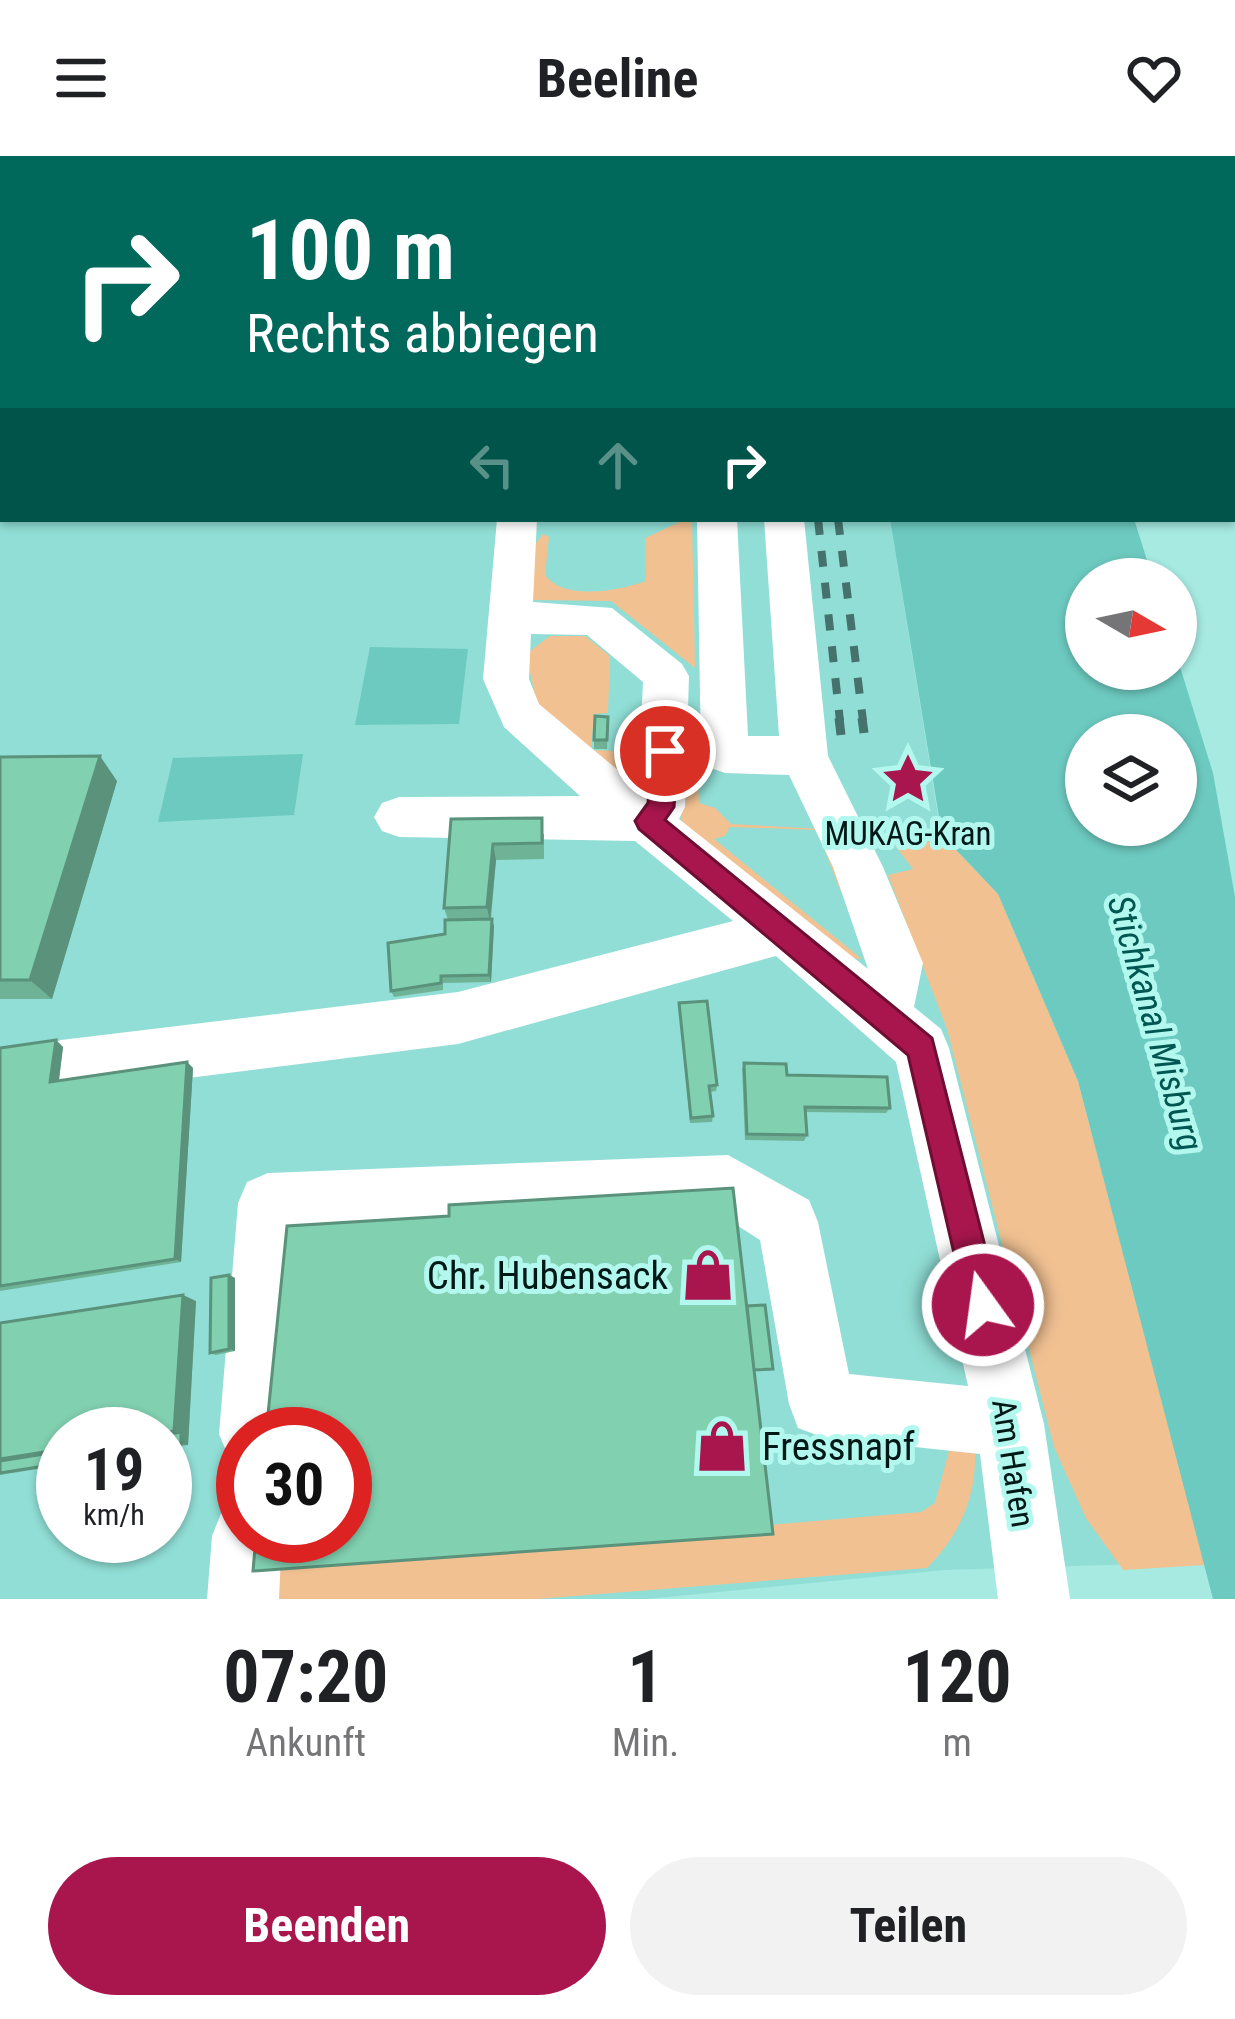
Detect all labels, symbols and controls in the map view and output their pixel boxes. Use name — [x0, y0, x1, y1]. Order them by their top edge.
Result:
icon: menu — [48, 45, 114, 111]
icon: heart — [1121, 45, 1187, 111]
text: Beeline — [537, 47, 698, 110]
text: 100 m — [246, 201, 455, 300]
icon: right — [48, 204, 204, 360]
text: Rechts abbiegen — [246, 302, 599, 365]
icon: left — [459, 432, 525, 498]
icon: ahead — [585, 432, 651, 498]
icon: right — [711, 432, 777, 498]
north arrow — [1065, 558, 1197, 690]
map controls — [1065, 558, 1197, 846]
pin — [614, 700, 716, 802]
button: layers — [1065, 714, 1197, 846]
icon: arrive — [632, 718, 698, 784]
place icon: MUKAG-Kran — [879, 750, 937, 808]
place label: MUKAG-Kran — [824, 814, 992, 853]
water label: Stichkanal Misburg — [1099, 891, 1212, 1156]
position arrow — [920, 1242, 1046, 1368]
shop icon: Chr. Hubensack — [679, 1246, 737, 1304]
place label: Chr. Hubensack — [427, 1253, 668, 1299]
street label: Am Hafen — [984, 1396, 1043, 1530]
speed limit sign: 30 — [216, 1407, 372, 1563]
shop icon: Fressnapf — [693, 1417, 751, 1475]
place label: Fressnapf — [762, 1424, 915, 1470]
text: 19 — [84, 1434, 144, 1505]
text: km/h — [83, 1497, 145, 1532]
text: 07:20 — [223, 1635, 388, 1720]
text: 1 — [627, 1635, 664, 1720]
text: 120 — [903, 1635, 1012, 1720]
text: Ankunft — [246, 1720, 366, 1766]
text: Min. — [612, 1720, 679, 1766]
text: m — [942, 1720, 972, 1766]
button: Beenden — [48, 1857, 606, 1995]
button: Teilen — [630, 1857, 1187, 1995]

